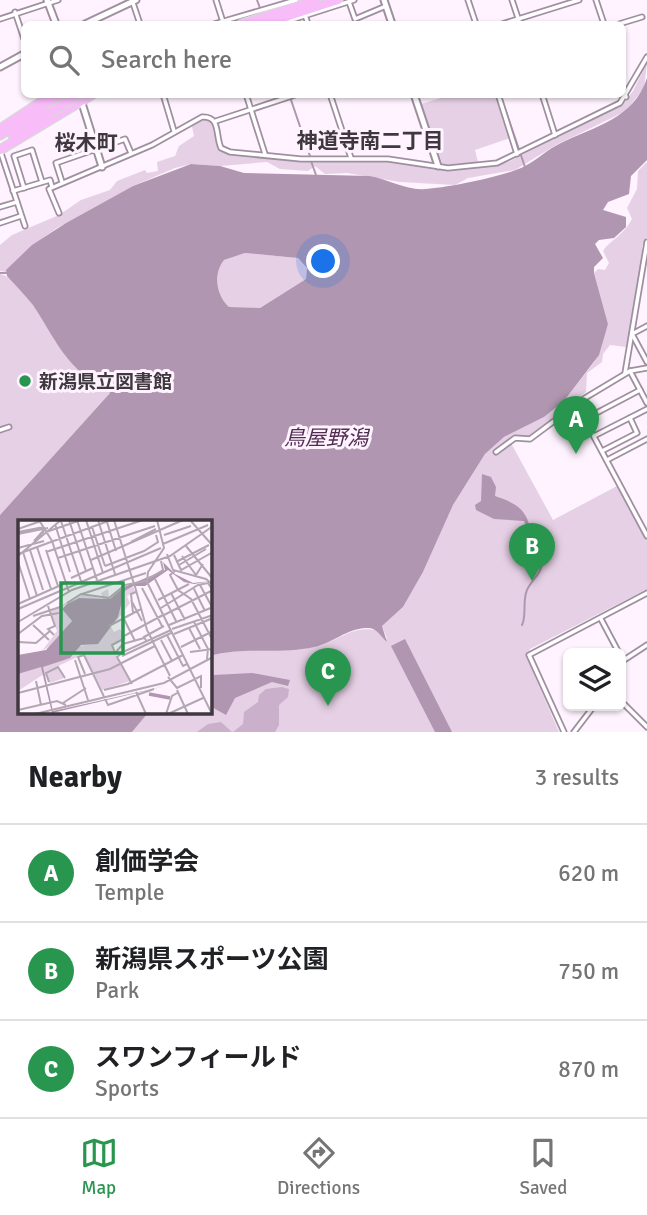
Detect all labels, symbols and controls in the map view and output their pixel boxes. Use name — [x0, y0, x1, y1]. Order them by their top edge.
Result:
search box — [21, 21, 626, 98]
icon: search — [45, 41, 83, 79]
text: Search here — [101, 44, 232, 76]
district label: 神道寺南二丁目 — [297, 128, 444, 154]
district label: 桜木町 — [55, 130, 118, 156]
your location — [306, 244, 340, 278]
place label: 新潟県立図書館 — [39, 370, 172, 394]
marker: 新潟県立図書館 — [17, 373, 33, 389]
pin: A — [553, 396, 599, 454]
water label: 鳥屋野潟 — [284, 425, 371, 451]
inset map — [18, 520, 212, 715]
pin: B — [509, 523, 555, 581]
pin: C — [305, 648, 351, 706]
map controls — [563, 648, 626, 711]
button: layers — [563, 648, 626, 711]
text: Nearby — [28, 759, 122, 796]
text: 3 results — [535, 763, 619, 792]
text: 創価学会 — [95, 846, 199, 878]
text: A — [44, 859, 58, 888]
text: 620 m — [558, 859, 619, 888]
text: Temple — [95, 878, 164, 907]
text: 新潟県スポーツ公園 — [95, 944, 328, 976]
text: B — [44, 957, 58, 986]
text: 750 m — [558, 957, 619, 986]
text: Park — [95, 976, 139, 1005]
text: スワンフィールド — [95, 1042, 302, 1074]
text: C — [44, 1055, 58, 1084]
text: 870 m — [558, 1055, 619, 1084]
text: Sports — [95, 1074, 159, 1103]
tab: Map — [80, 1134, 118, 1200]
tab: Directions — [277, 1134, 360, 1200]
tab: Saved — [519, 1134, 567, 1200]

